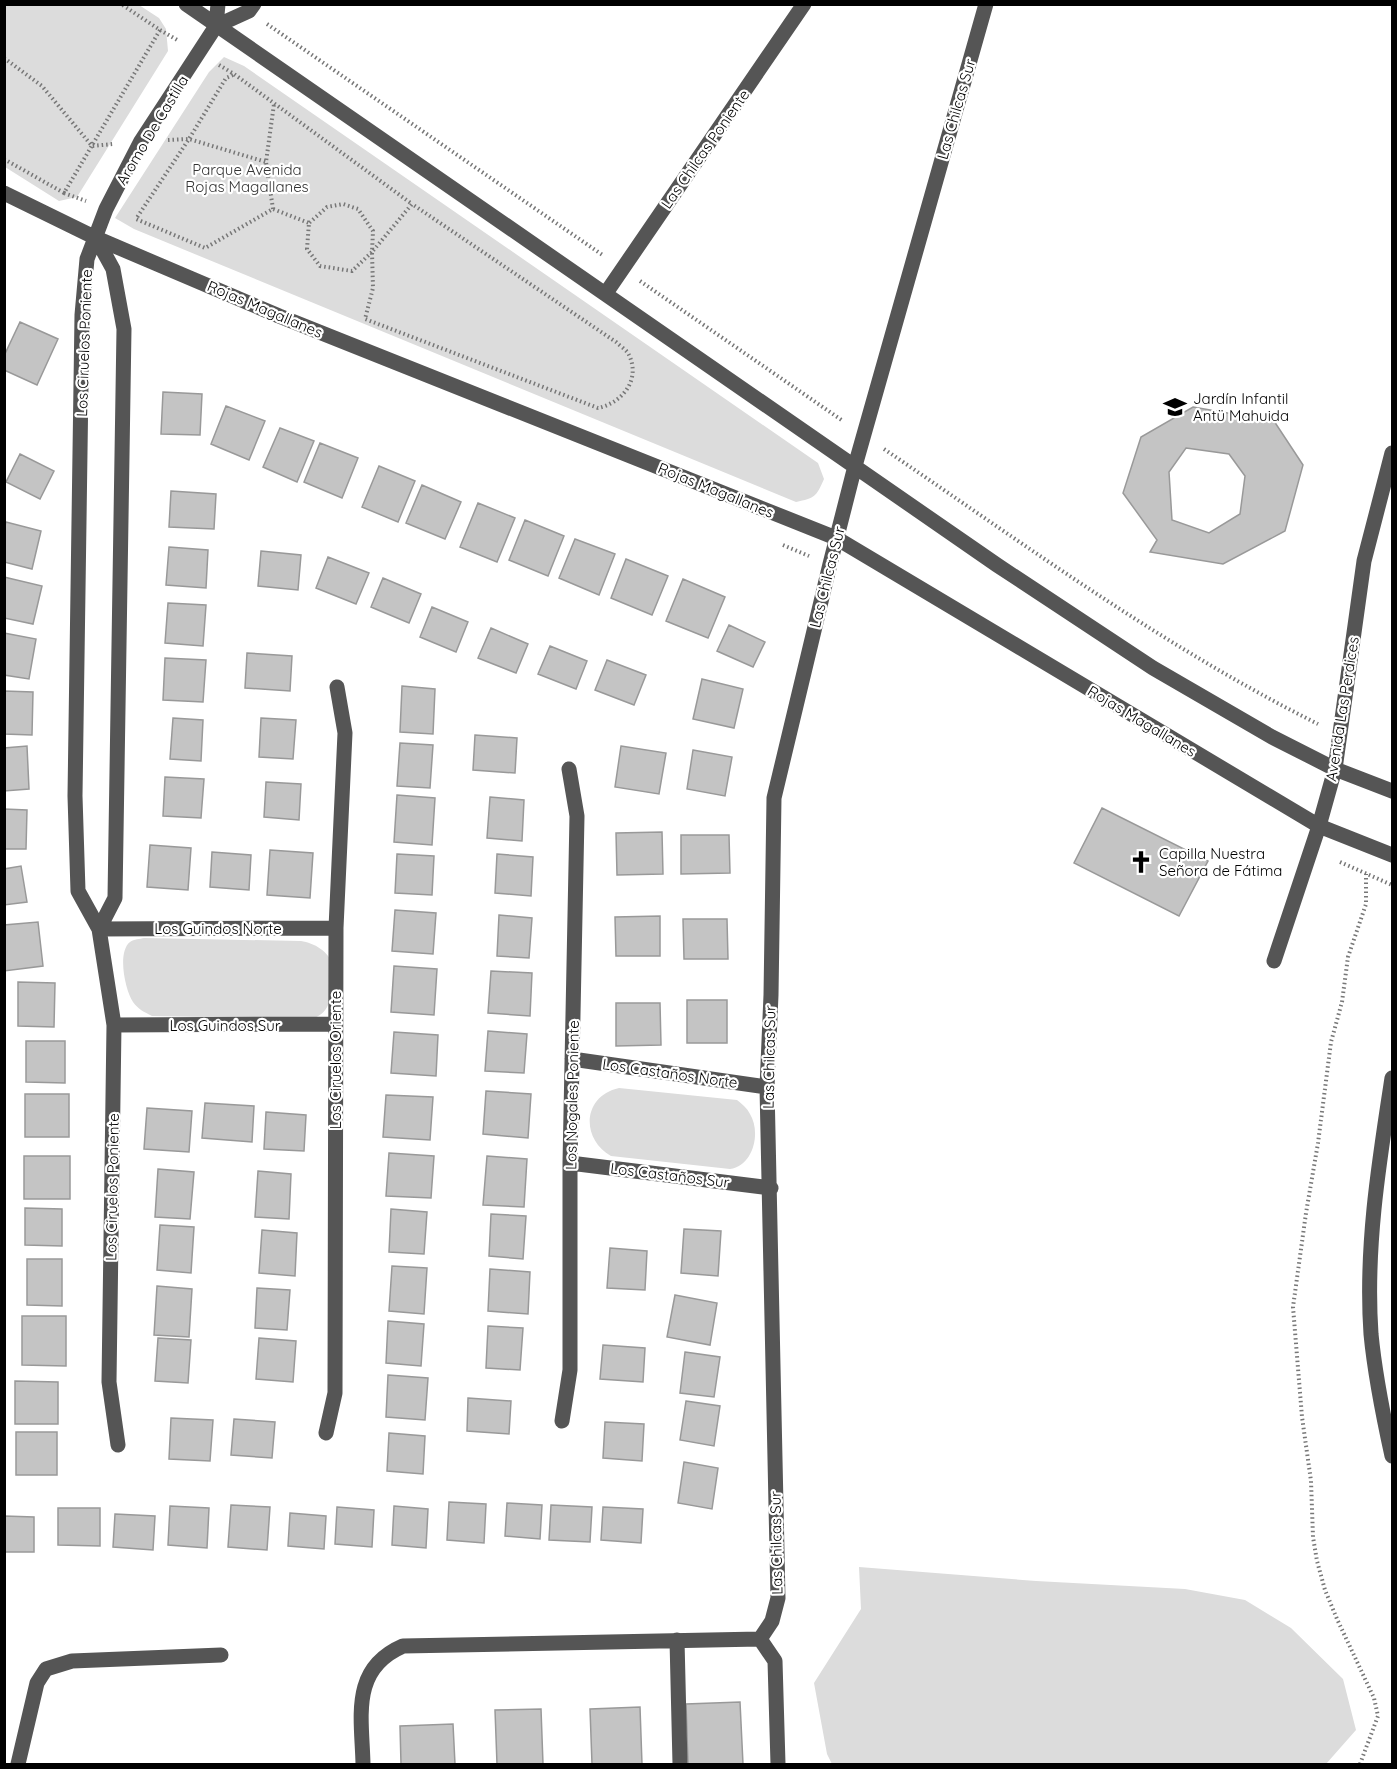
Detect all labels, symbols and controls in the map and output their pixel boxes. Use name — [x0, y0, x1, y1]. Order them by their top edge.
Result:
street label: Las Chilcas Sur — [933, 56, 979, 161]
street label: Aromo De Castilla — [112, 72, 192, 188]
street label: Las Chilcas Poniente — [657, 86, 753, 212]
park label: Parque Avenida Rojas Magallanes — [185, 160, 309, 196]
street label: Los Ciruelos Poniente — [72, 269, 96, 417]
street label: Rojas Magallanes — [205, 276, 325, 342]
place label: Jardín Infantil Antü Mahuida — [1193, 389, 1289, 425]
school or university icon: Jardín Infantil Antü Mahuida — [1162, 394, 1188, 420]
street label: Rojas Magallanes — [655, 458, 777, 522]
street label: Las Chilcas Sur — [805, 524, 849, 630]
street label: Avenida Las Perdices — [1321, 635, 1363, 783]
street label: Rojas Magallanes — [1084, 681, 1200, 761]
place label: Capilla Nuestra Señora de Fátima — [1159, 844, 1282, 880]
church icon: Capilla Nuestra Señora de Fátima — [1128, 849, 1154, 875]
street label: Los Guindos Norte — [154, 919, 282, 938]
street label: Los Ciruelos Oriente — [326, 991, 345, 1129]
street label: Las Chilcas Sur — [759, 1005, 779, 1109]
street label: Los Guindos Sur — [169, 1016, 281, 1035]
street label: Los Nogales Poniente — [561, 1020, 583, 1170]
street label: Los Castaños Norte — [601, 1054, 739, 1092]
street label: Los Ciruelos Poniente — [101, 1113, 123, 1261]
street label: Los Castaños Sur — [609, 1158, 731, 1192]
street label: Las Chilcas Sur — [766, 1491, 786, 1595]

